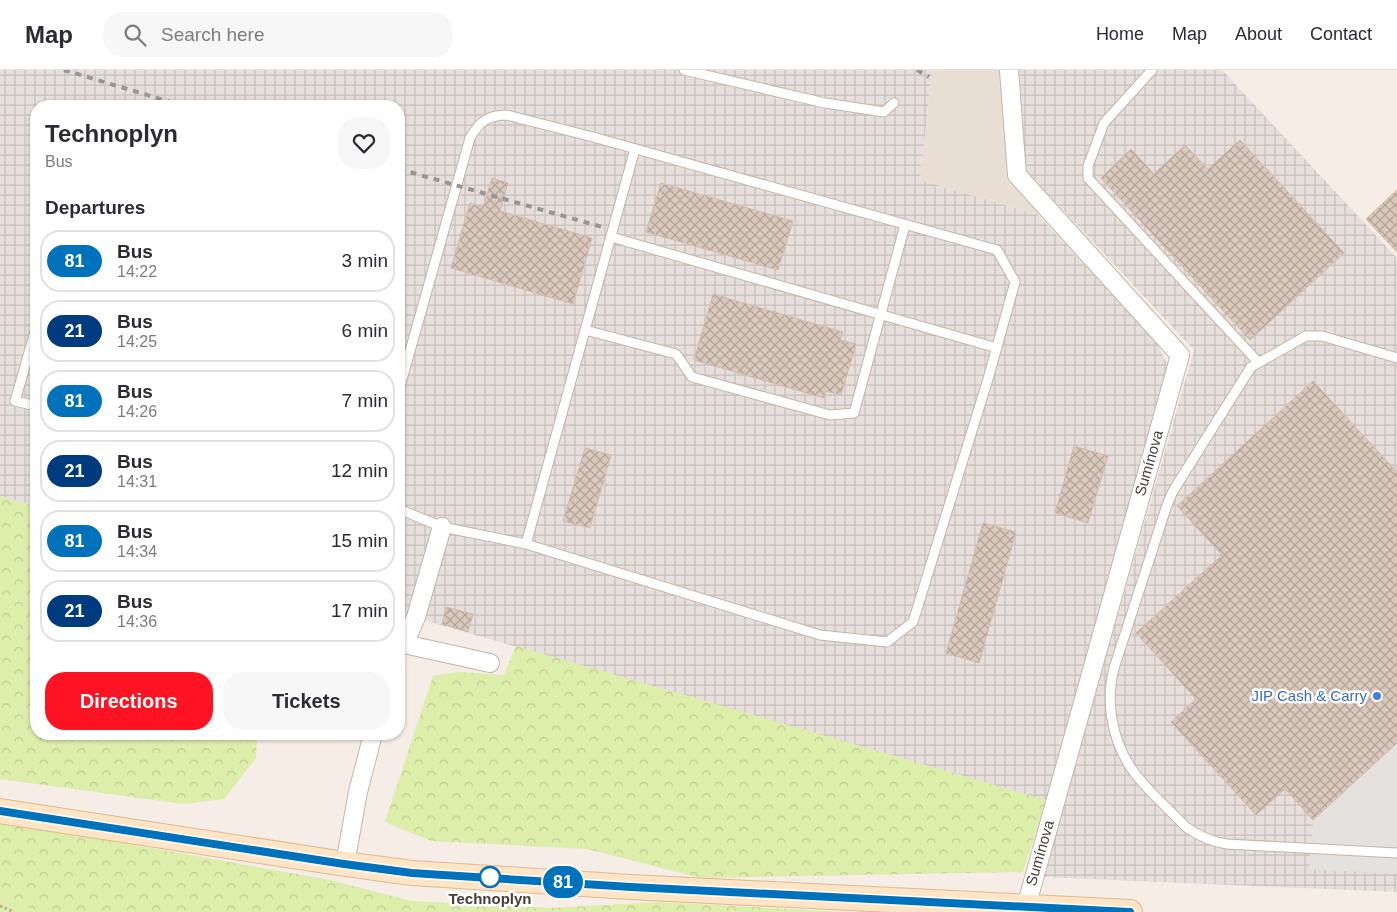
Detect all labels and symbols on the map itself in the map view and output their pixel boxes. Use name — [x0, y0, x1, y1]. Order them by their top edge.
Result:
street label: Sumínova — [1131, 427, 1166, 498]
place label: JIP Cash & Carry — [1251, 687, 1367, 704]
marker: JIP Cash & Carry — [1371, 690, 1383, 702]
street label: Sumínova — [1022, 817, 1057, 888]
marker: Technoplyn — [479, 866, 501, 888]
line badge: 81 — [540, 866, 586, 898]
place label: Technoplyn — [448, 890, 532, 907]

